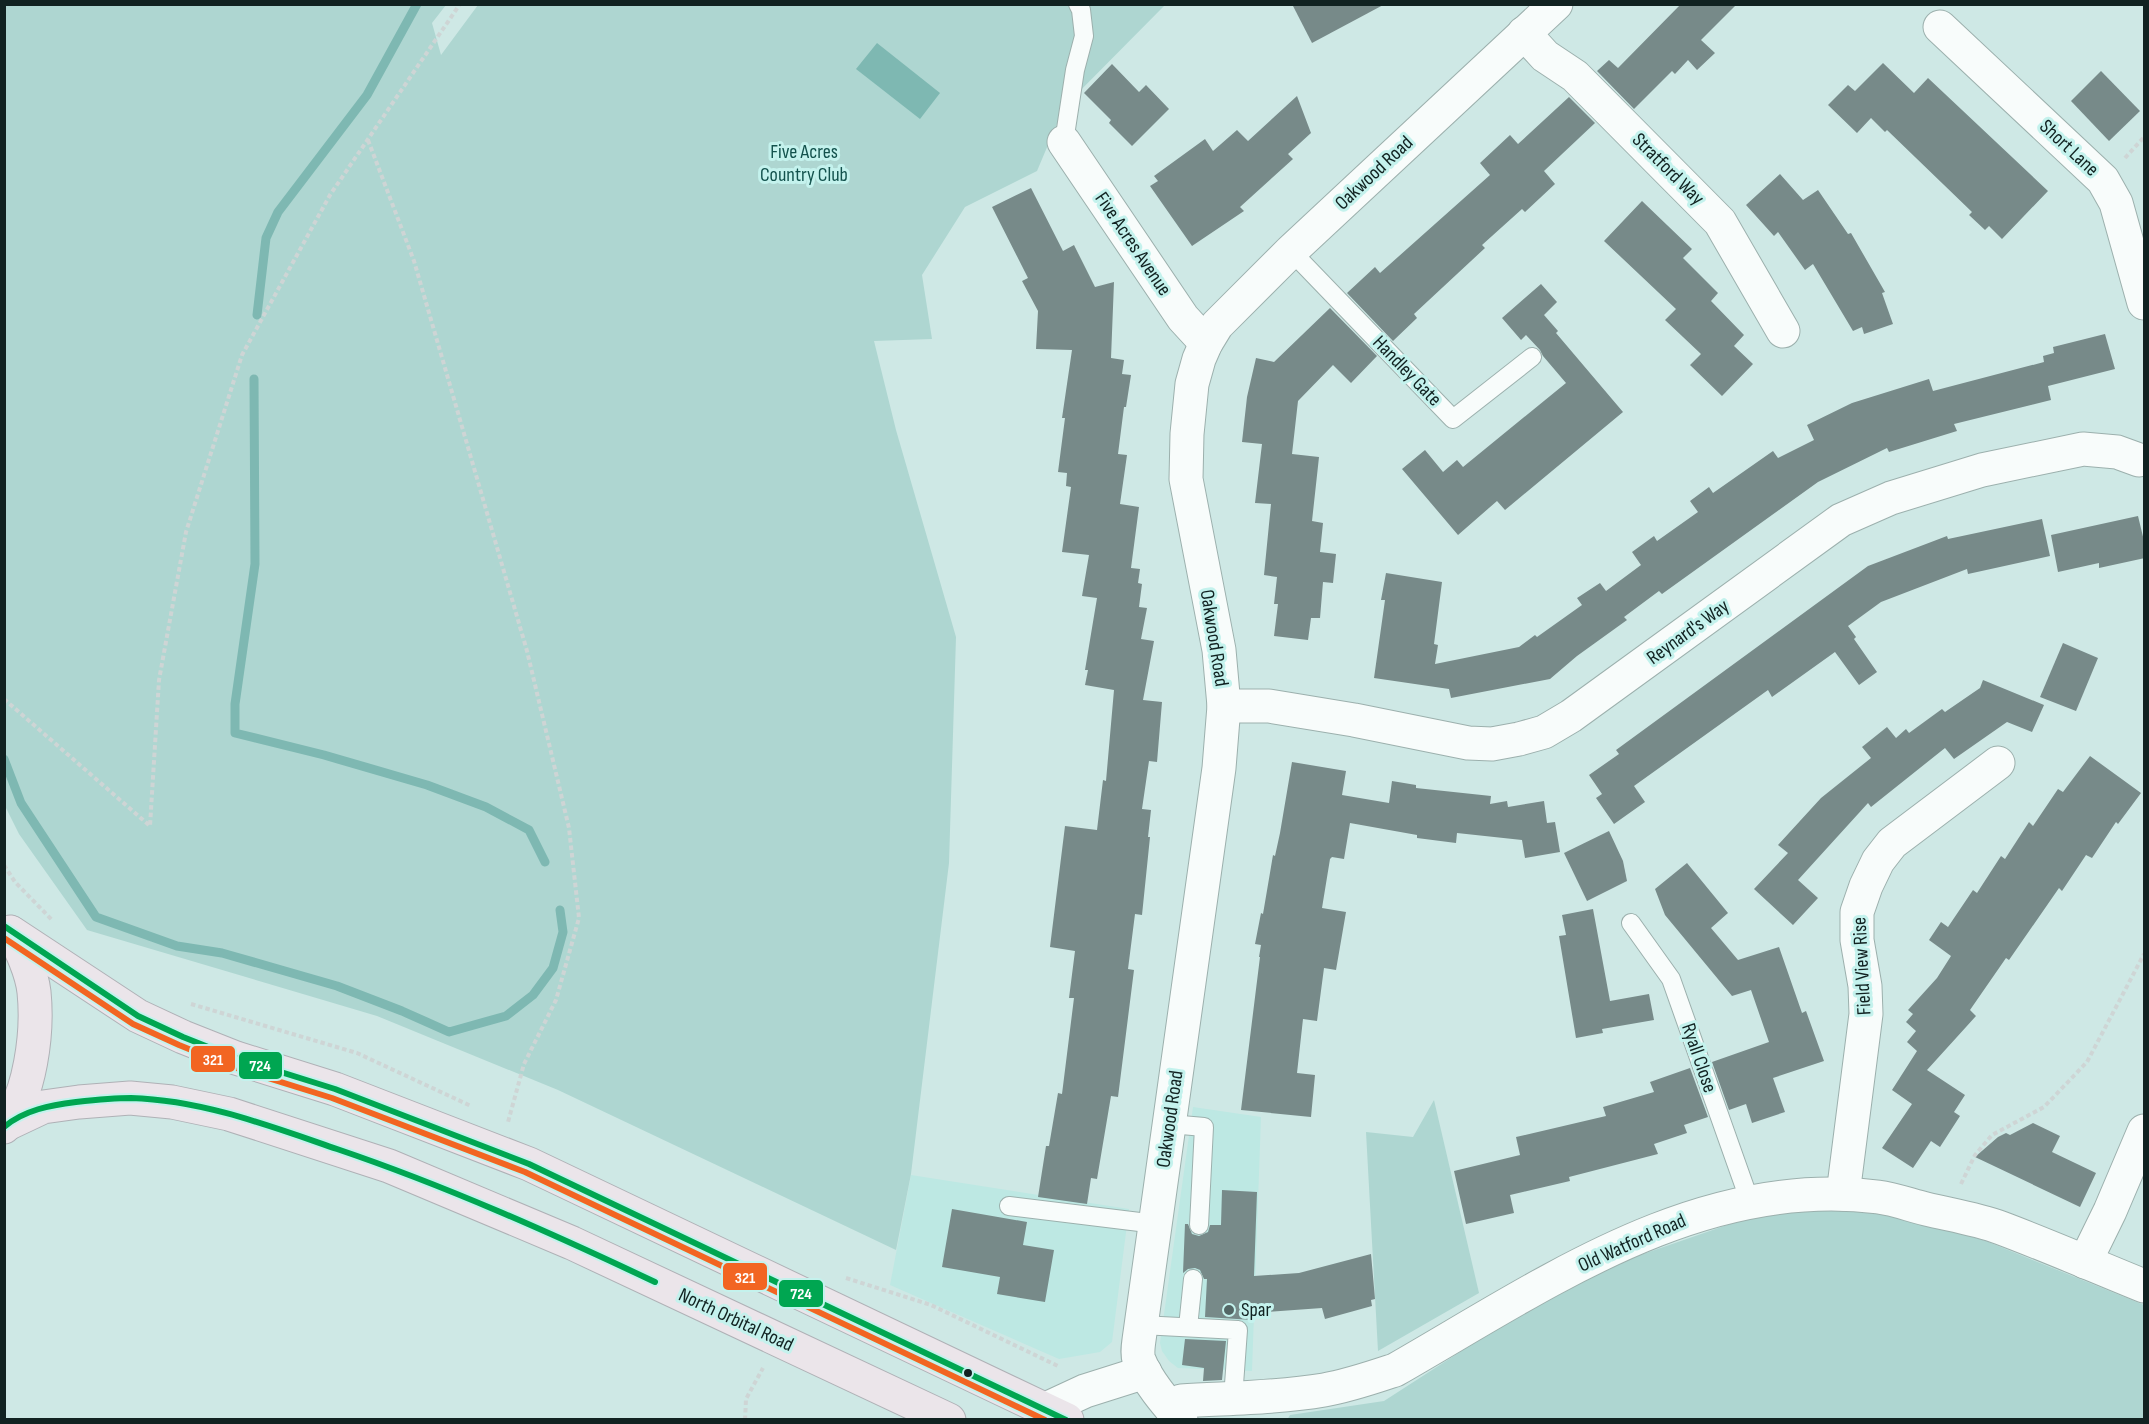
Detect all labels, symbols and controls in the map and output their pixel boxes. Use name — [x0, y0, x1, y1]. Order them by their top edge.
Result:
street label: Short Lane — [2034, 115, 2104, 181]
street label: Stratford Way — [1627, 128, 1709, 210]
street label: Oakwood Road — [1330, 131, 1418, 215]
park label: Five Acres Country Club — [760, 140, 848, 187]
street label: Five Acres Avenue — [1090, 188, 1176, 300]
street label: Handley Gate — [1368, 331, 1446, 411]
street label: Oakwood Road — [1195, 588, 1233, 688]
street label: Reynard's Way — [1642, 594, 1734, 670]
street label: Field View Rise — [1847, 916, 1877, 1016]
street label: Ryall Close — [1676, 1020, 1722, 1096]
line badge: 321 — [190, 1045, 236, 1073]
text: 321 — [203, 1051, 224, 1070]
line badge: 724 — [238, 1051, 283, 1080]
text: 724 — [249, 1057, 271, 1076]
street label: Oakwood Road — [1151, 1069, 1189, 1169]
street label: Old Watford Road — [1574, 1209, 1690, 1277]
line badge: 321 — [722, 1262, 768, 1291]
text: 321 — [735, 1269, 756, 1288]
line badge: 724 — [778, 1279, 824, 1308]
street label: North Orbital Road — [675, 1283, 797, 1357]
text: 724 — [790, 1285, 812, 1304]
place label: Spar — [1241, 1298, 1272, 1322]
marker: Spar — [1222, 1303, 1236, 1317]
unlabelled marker — [962, 1367, 974, 1379]

